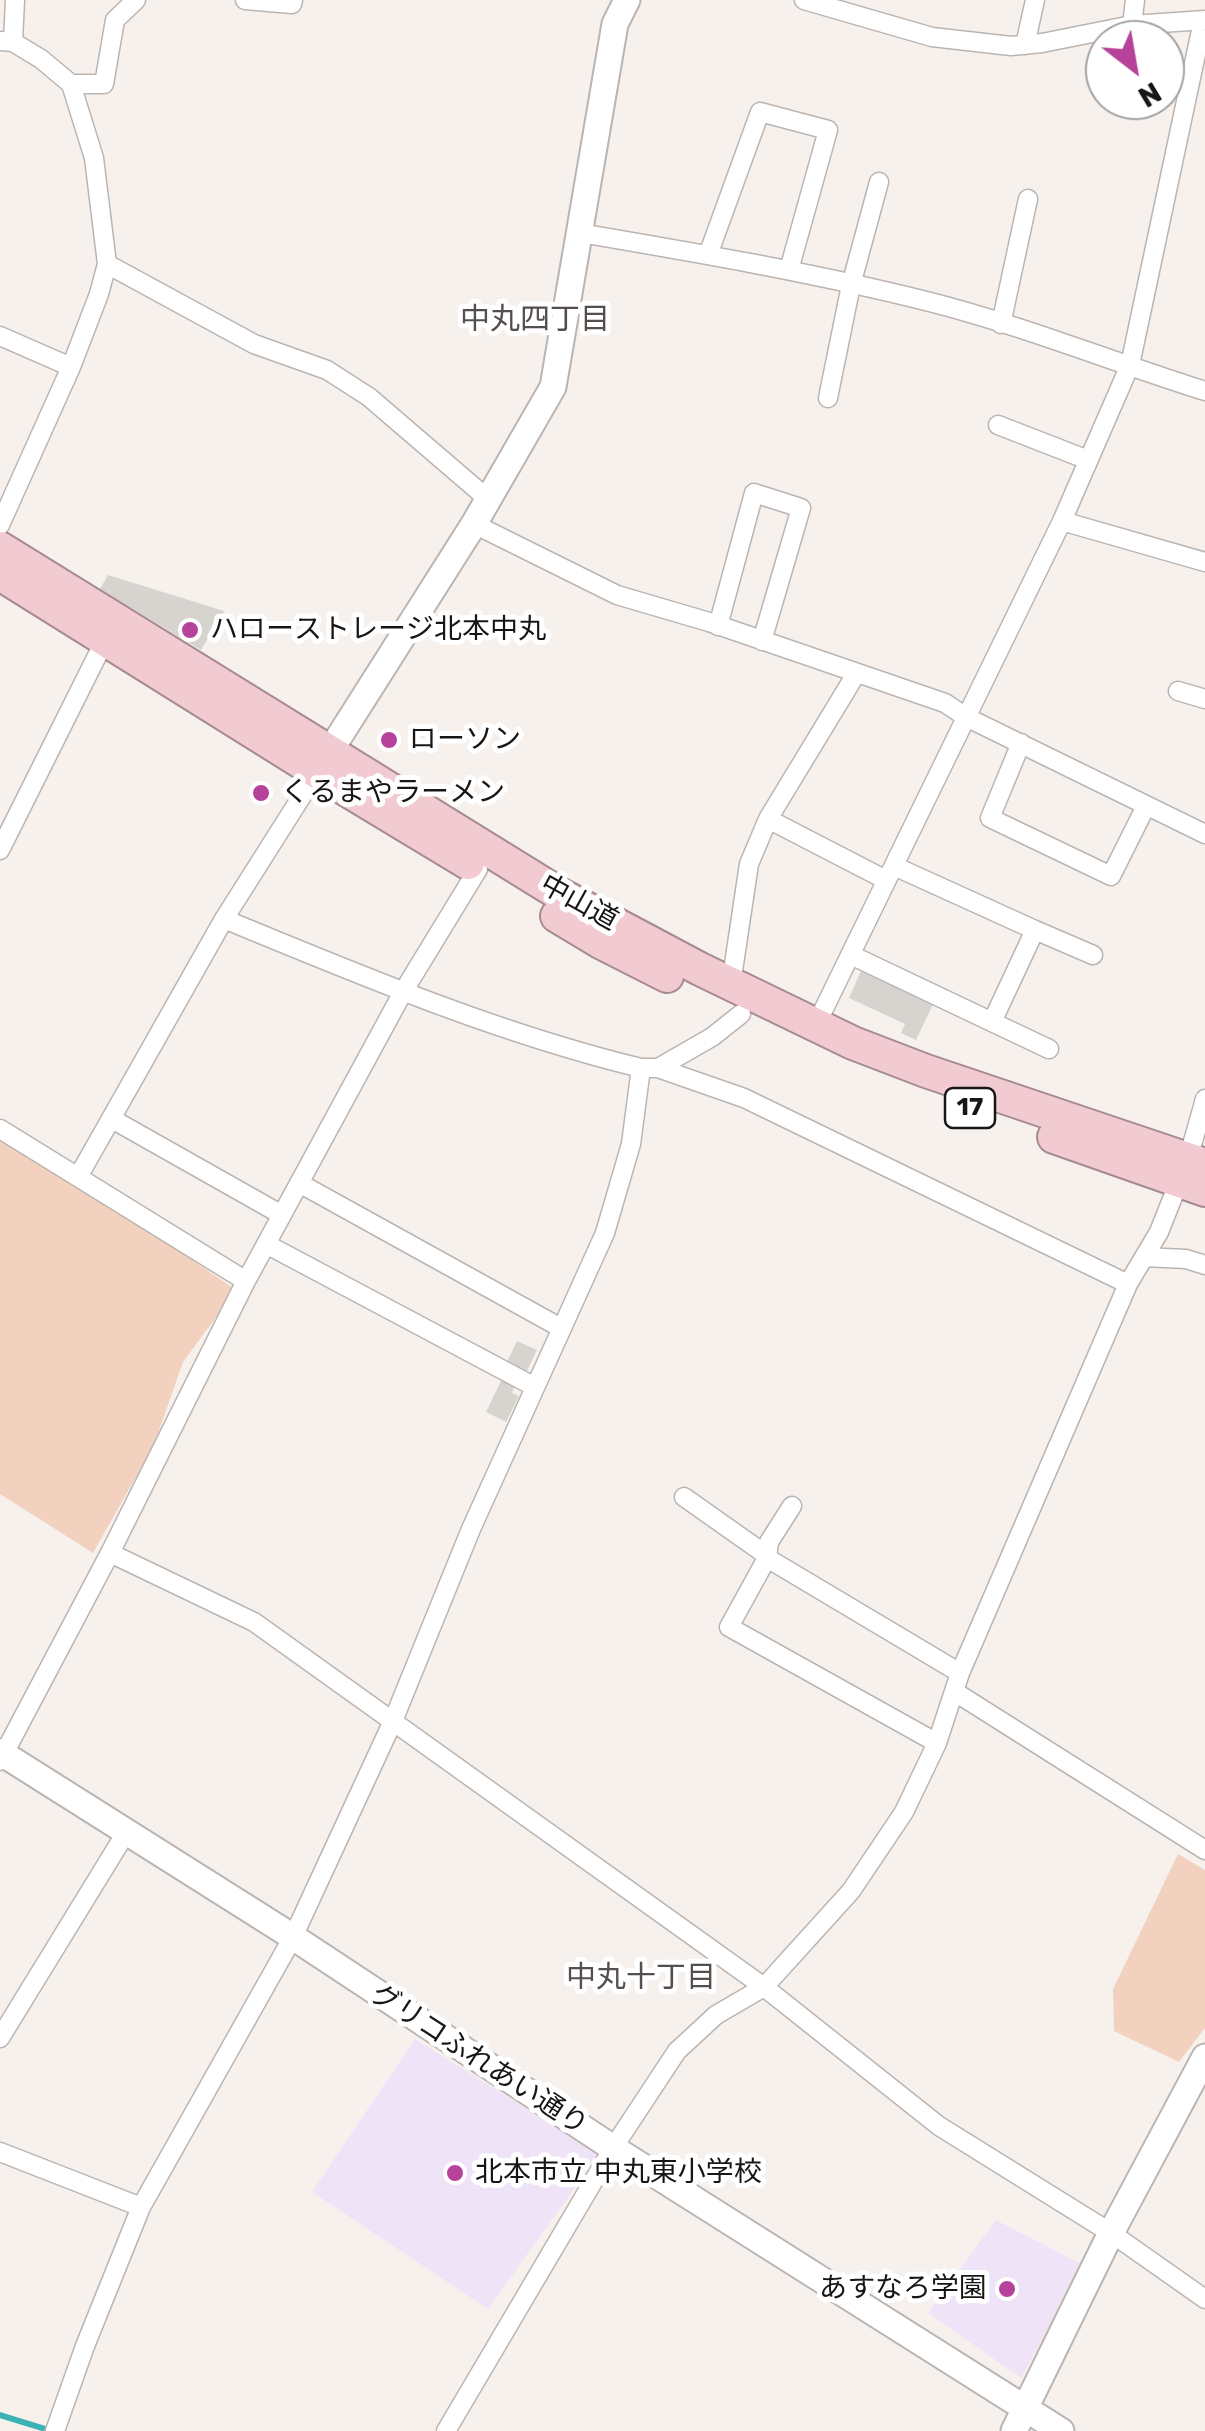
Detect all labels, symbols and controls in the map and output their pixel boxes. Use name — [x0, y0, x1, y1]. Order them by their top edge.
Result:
north arrow — [1085, 20, 1185, 120]
text: N — [1133, 75, 1167, 114]
district label: 中丸四丁目 — [460, 302, 610, 338]
place label: ハローストレージ北本中丸 — [210, 613, 546, 647]
marker: ハローストレージ北本中丸 — [179, 619, 201, 641]
place label: ローソン — [409, 723, 521, 757]
marker: ローソン — [378, 729, 400, 751]
place label: くるまやラーメン — [281, 776, 505, 810]
marker: くるまやラーメン — [250, 782, 272, 804]
street label: 中山道 — [534, 868, 624, 938]
road number: 17 — [945, 1088, 995, 1128]
district label: 中丸十丁目 — [566, 1960, 716, 1996]
street label: グリコふれあい通り — [364, 1977, 594, 2143]
place label: 北本市立 中丸東小学校 — [475, 2156, 762, 2190]
marker: 北本市立 中丸東小学校 — [444, 2162, 466, 2184]
place label: あすなろ学園 — [819, 2272, 987, 2306]
marker: あすなろ学園 — [996, 2278, 1018, 2300]

